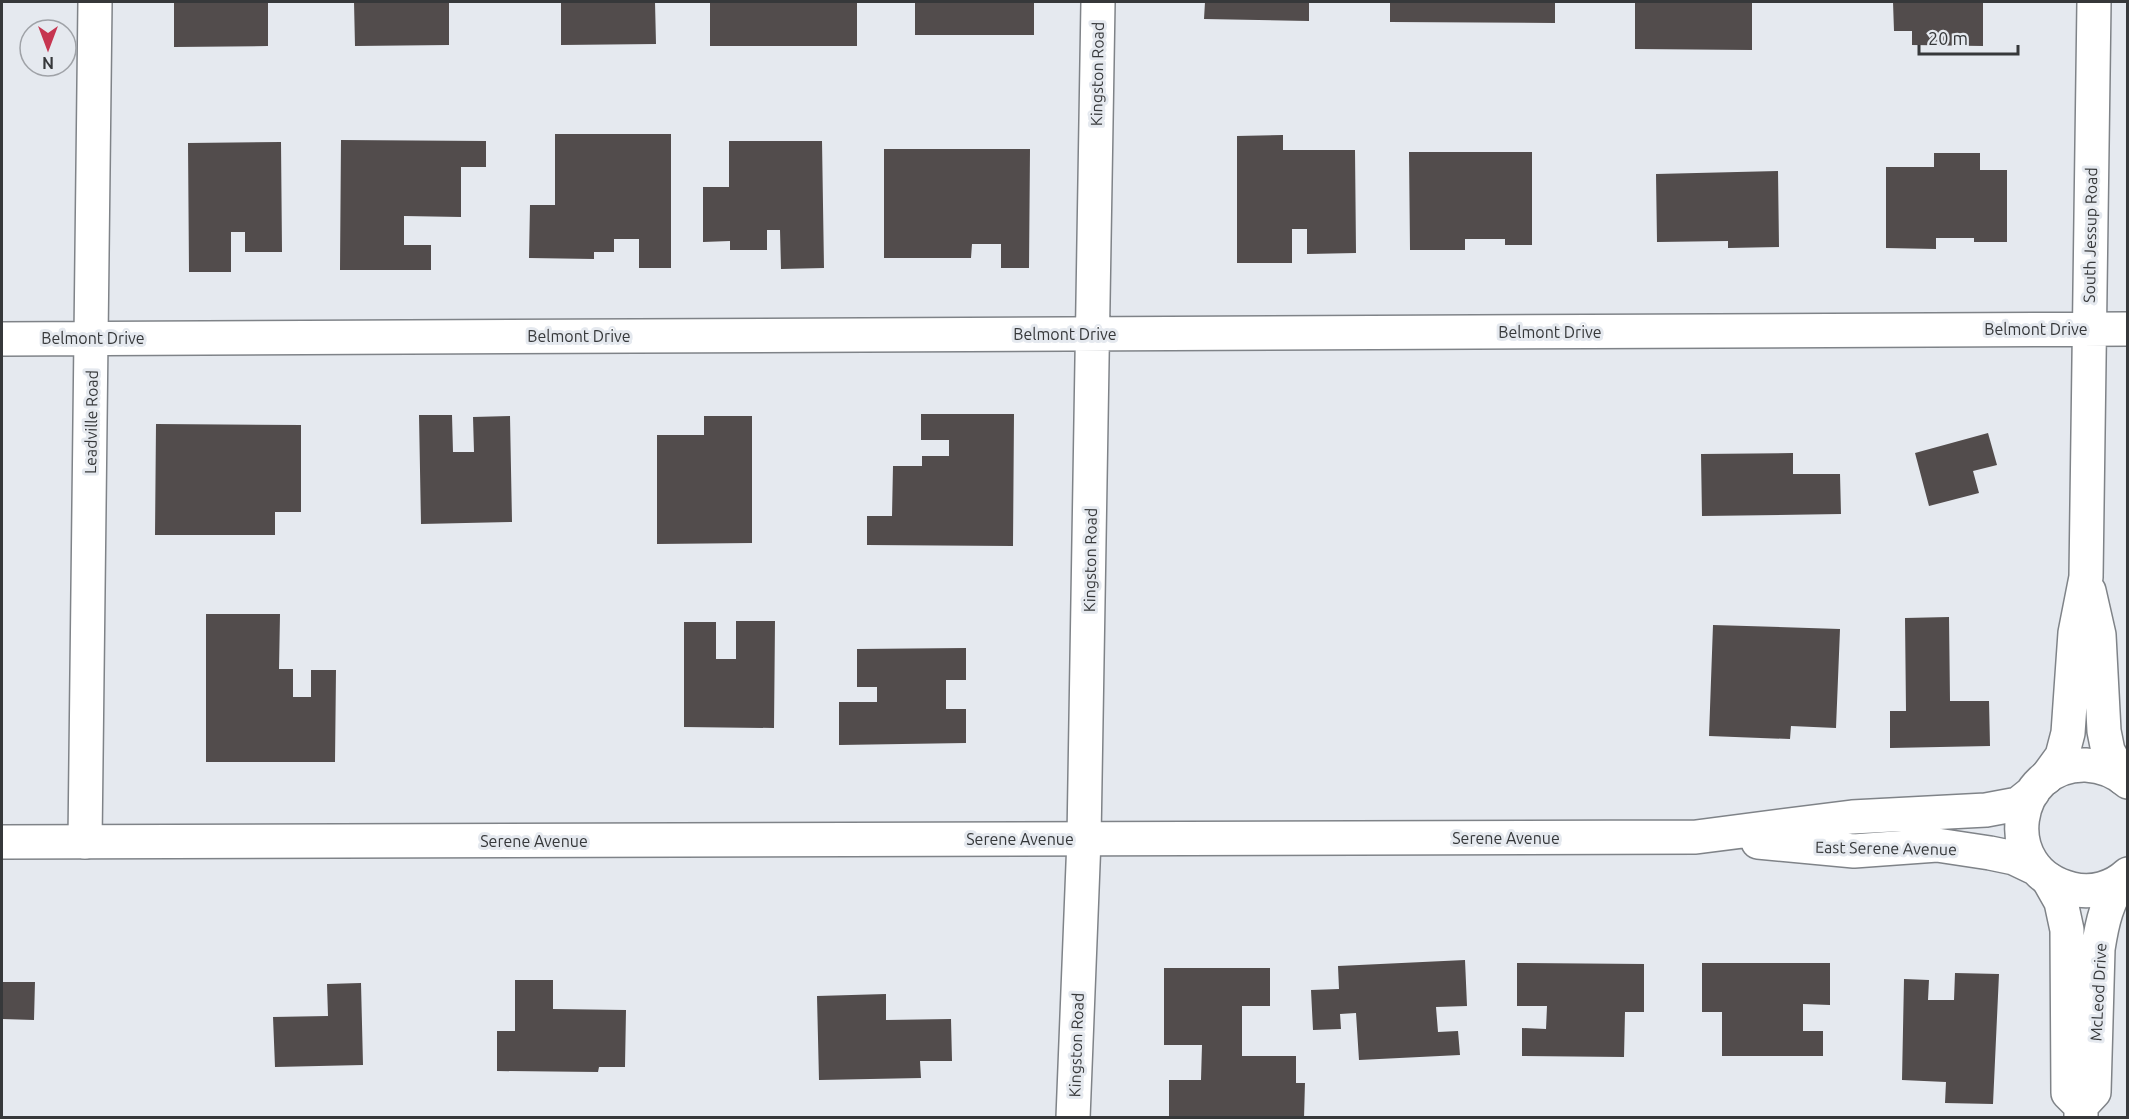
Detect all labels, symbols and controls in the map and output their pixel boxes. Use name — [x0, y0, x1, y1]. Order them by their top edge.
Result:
north arrow — [18, 18, 78, 78]
scale bar — [1919, 18, 2018, 56]
street label: Kingston Road — [1087, 22, 1107, 126]
text: 20 m — [1928, 28, 1968, 48]
text: N — [42, 54, 54, 72]
street label: South Jessup Road — [2080, 167, 2100, 303]
street label: Belmont Drive — [1984, 320, 2088, 338]
street label: Belmont Drive — [1498, 323, 1602, 341]
street label: Belmont Drive — [1013, 325, 1117, 343]
street label: Belmont Drive — [527, 327, 631, 345]
street label: Belmont Drive — [41, 329, 145, 347]
street label: Leadville Road — [81, 370, 101, 474]
street label: Kingston Road — [1080, 508, 1100, 612]
street label: Serene Avenue — [1452, 829, 1560, 847]
street label: Serene Avenue — [966, 830, 1074, 848]
street label: Serene Avenue — [480, 832, 588, 850]
street label: East Serene Avenue — [1815, 838, 1957, 858]
street label: McLeod Drive — [2086, 942, 2110, 1042]
street label: Kingston Road — [1065, 992, 1087, 1098]

